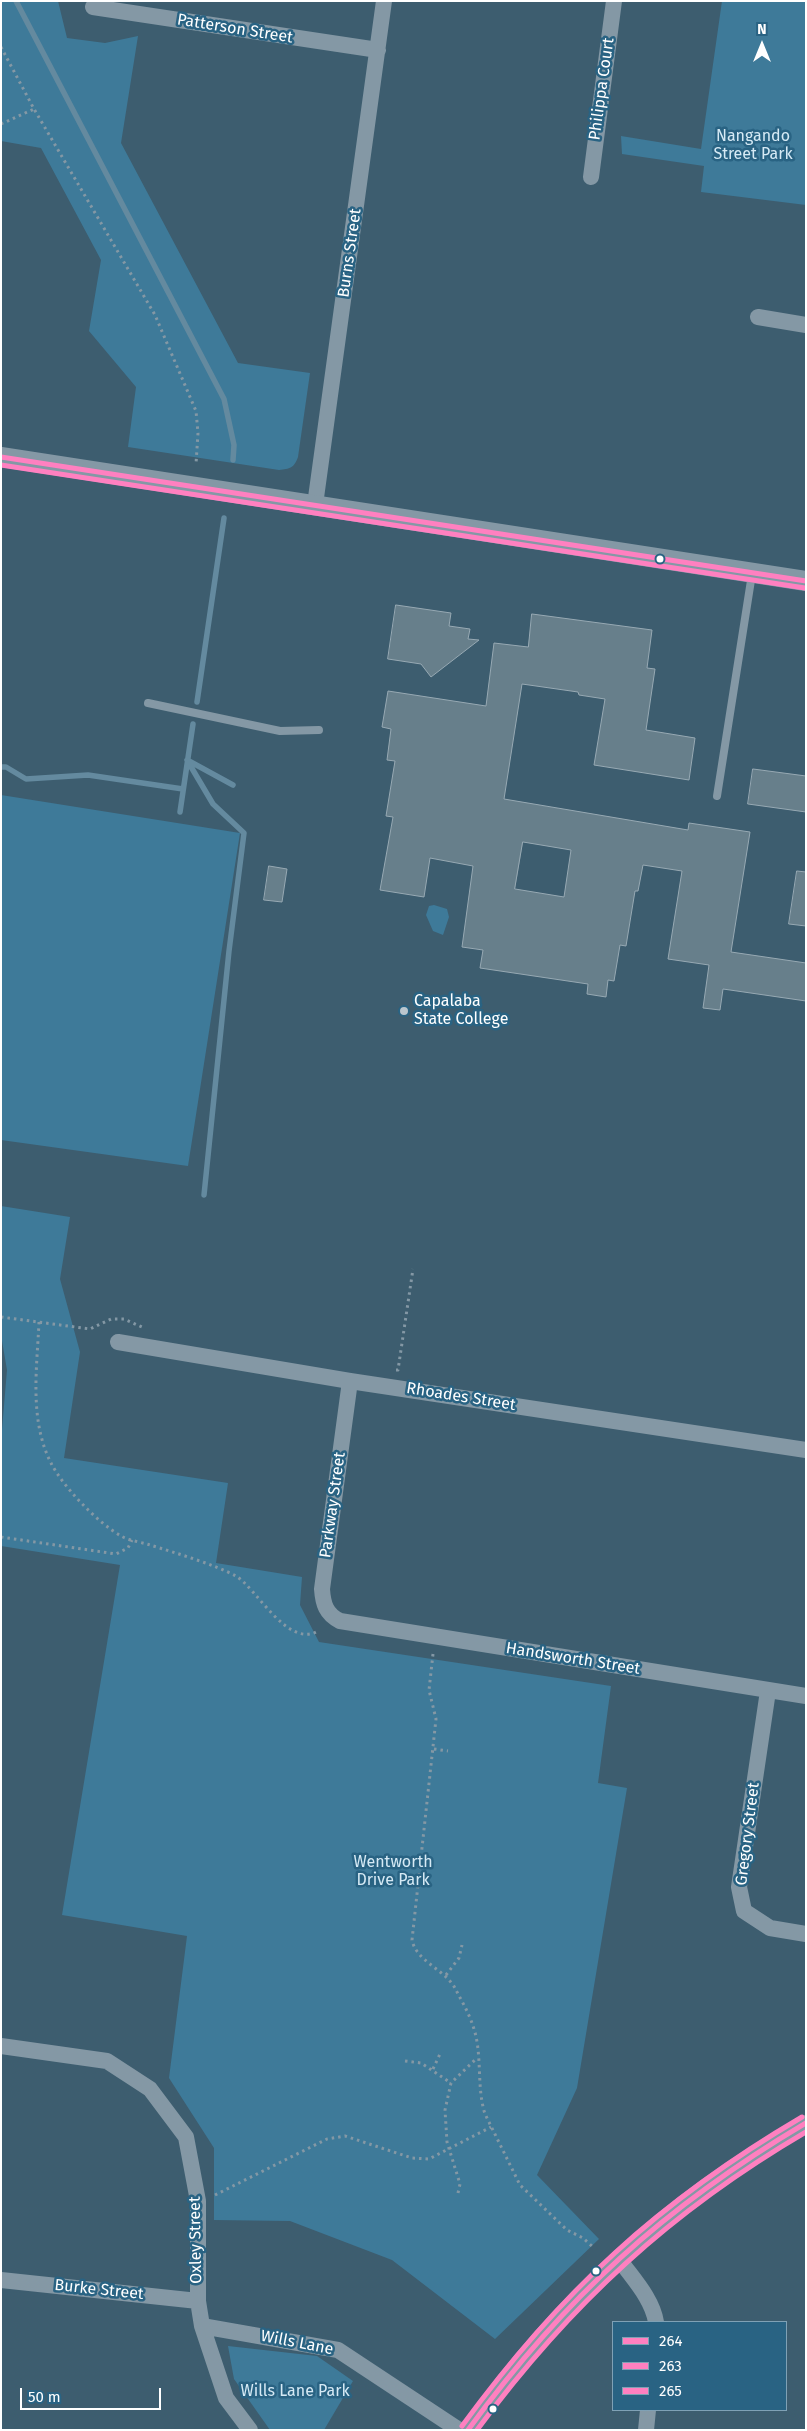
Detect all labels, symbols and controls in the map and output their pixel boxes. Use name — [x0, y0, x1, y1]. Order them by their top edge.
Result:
street label: Patterson Street — [176, 10, 294, 48]
north arrow — [737, 20, 787, 70]
text: N — [757, 21, 767, 38]
street label: Philippa Court — [585, 37, 619, 141]
park label: Nangando Street Park — [713, 127, 793, 165]
street label: Burns Street — [334, 207, 366, 299]
unlabelled marker — [655, 554, 665, 564]
place label: Capalaba State College — [414, 992, 508, 1030]
marker: Capalaba State College — [398, 1005, 410, 1017]
street label: Rhoades Street — [405, 1379, 517, 1415]
street label: Parkway Street — [316, 1451, 350, 1559]
street label: Handsworth Street — [504, 1639, 642, 1679]
street label: Gregory Street — [732, 1781, 764, 1887]
park label: Wentworth Drive Park — [353, 1853, 433, 1891]
street label: Oxley Street — [186, 2196, 206, 2284]
unlabelled marker — [591, 2266, 601, 2276]
street label: Burke Street — [53, 2276, 145, 2304]
legend — [612, 2321, 787, 2411]
street label: Wills Lane — [259, 2327, 335, 2359]
text: 264 — [659, 2332, 682, 2350]
text: 263 — [659, 2357, 682, 2375]
scale bar — [22, 2378, 164, 2410]
park label: Wills Lane Park — [240, 2382, 350, 2402]
text: 265 — [659, 2382, 682, 2400]
text: 50 m — [28, 2388, 61, 2406]
unlabelled marker — [488, 2404, 498, 2414]

